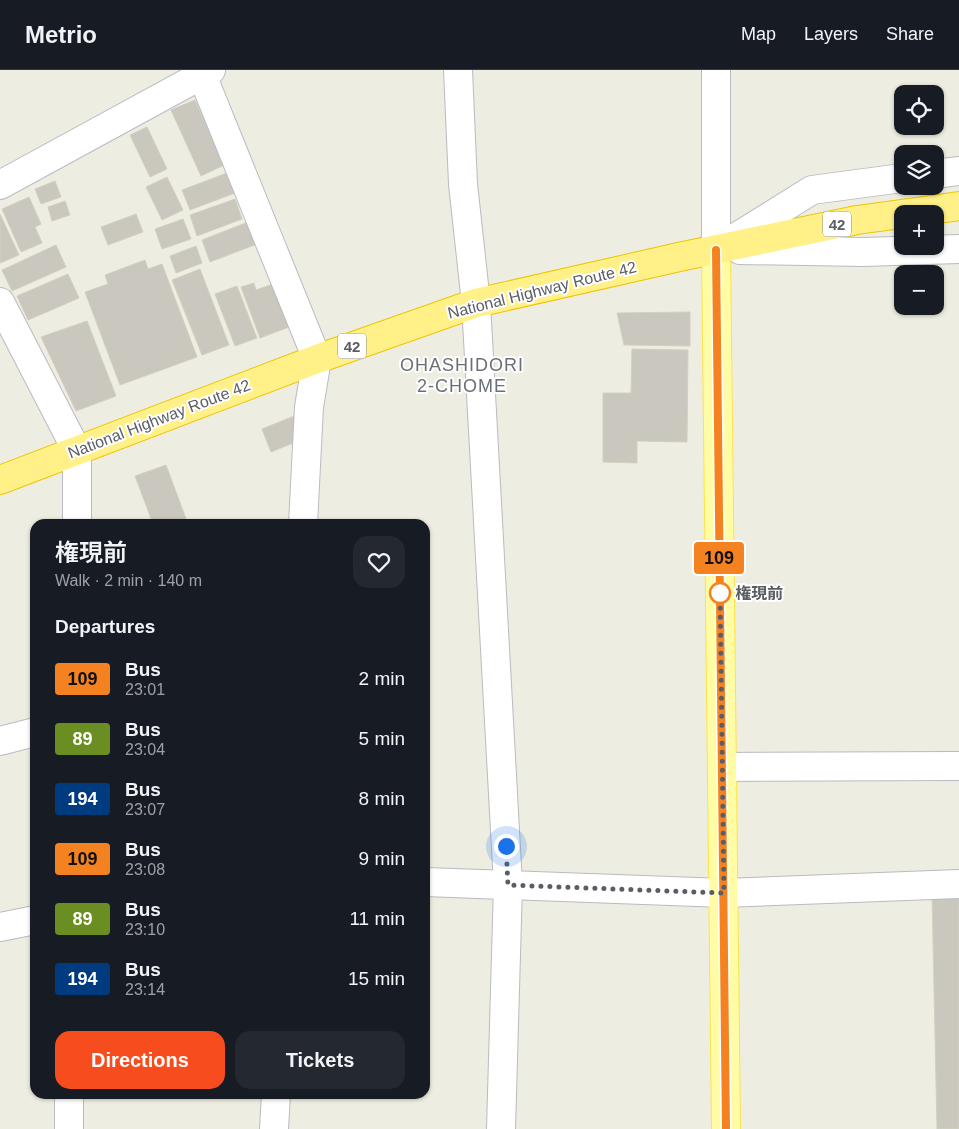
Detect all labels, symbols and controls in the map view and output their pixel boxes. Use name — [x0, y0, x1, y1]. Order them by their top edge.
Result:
text: Metrio — [25, 21, 97, 48]
text: Map — [741, 24, 776, 44]
text: Layers — [804, 24, 858, 44]
text: Share — [886, 24, 934, 44]
map controls — [894, 85, 944, 315]
button: locate — [894, 85, 944, 135]
button: layers — [894, 145, 944, 195]
button: + — [894, 205, 944, 255]
road number: 42 — [823, 212, 851, 236]
street label: National Highway Route 42 — [446, 258, 638, 322]
button: − — [894, 265, 944, 315]
road number: 42 — [338, 334, 366, 358]
district label: OHASHIDORI 2-CHOME — [400, 355, 524, 396]
street label: National Highway Route 42 — [65, 376, 253, 462]
button: heart — [353, 536, 405, 588]
text: 権現前 — [55, 539, 127, 566]
line badge: 109 — [690, 542, 748, 574]
text: 109 — [704, 548, 734, 568]
text: Walk · 2 min · 140 m — [55, 572, 202, 589]
marker: 権現前 — [709, 582, 731, 604]
place label: 権現前 — [735, 584, 783, 602]
text: Departures — [55, 616, 155, 637]
text: Bus — [125, 659, 161, 680]
text: 2 min — [359, 668, 405, 689]
text: 109 — [67, 669, 98, 689]
text: 23:01 — [125, 681, 165, 698]
text: Bus — [125, 719, 161, 740]
text: 5 min — [359, 728, 405, 749]
text: 89 — [72, 729, 93, 749]
text: 23:04 — [125, 741, 165, 758]
text: Bus — [125, 779, 161, 800]
text: 8 min — [359, 788, 405, 809]
text: 194 — [67, 789, 98, 809]
text: 23:07 — [125, 801, 165, 818]
your location — [494, 834, 519, 859]
text: Bus — [125, 839, 161, 860]
text: 9 min — [359, 848, 405, 869]
text: 109 — [67, 849, 98, 869]
text: 23:08 — [125, 861, 165, 878]
text: Bus — [125, 899, 161, 920]
text: 11 min — [349, 908, 405, 929]
text: 89 — [72, 909, 93, 929]
text: 23:10 — [125, 921, 165, 938]
text: Bus — [125, 959, 161, 980]
text: 15 min — [348, 968, 405, 989]
text: 194 — [67, 969, 98, 989]
text: 23:14 — [125, 981, 165, 998]
button: Directions — [55, 1031, 225, 1089]
button: Tickets — [235, 1031, 405, 1089]

